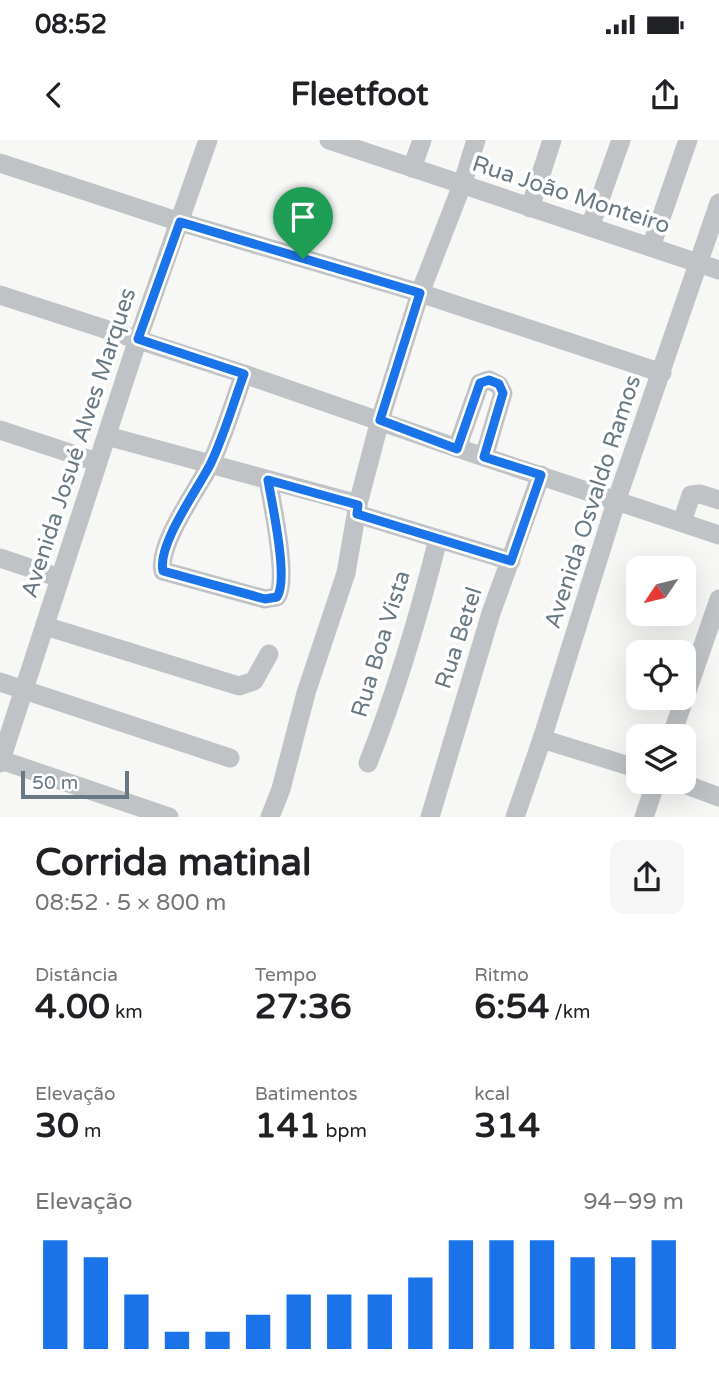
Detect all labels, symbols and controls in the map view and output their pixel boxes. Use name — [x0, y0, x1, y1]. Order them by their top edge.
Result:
text: 08:52 — [35, 9, 107, 40]
icon: back — [35, 76, 73, 114]
text: Fleetfoot — [291, 76, 428, 114]
icon: share — [646, 76, 684, 114]
street label: Rua João Monteiro — [469, 150, 673, 240]
pin — [273, 187, 333, 259]
icon: arrive — [284, 198, 322, 236]
street label: Avenida Josué Alves Marques — [16, 284, 142, 602]
street label: Avenida Osvaldo Ramos — [539, 372, 647, 632]
north arrow — [626, 556, 696, 626]
map controls — [626, 556, 696, 794]
street label: Rua Boa Vista — [345, 567, 417, 721]
street label: Rua Betel — [429, 583, 489, 693]
button: locate — [626, 640, 696, 710]
button: layers — [626, 724, 696, 794]
scale bar — [21, 768, 130, 800]
text: 50 m — [32, 772, 78, 794]
text: Corrida matinal — [35, 840, 311, 886]
button: share — [610, 840, 684, 914]
text: 08:52 · 5 × 800 m — [35, 889, 226, 917]
text: Distância — [35, 964, 118, 986]
text: Tempo — [255, 964, 317, 986]
text: Ritmo — [474, 964, 529, 986]
text: 4.00 — [35, 986, 110, 1028]
text: 27:36 — [255, 986, 352, 1028]
text: 6:54 — [474, 986, 549, 1028]
text: km — [110, 1001, 143, 1023]
text: /km — [549, 1001, 591, 1023]
text: Elevação — [35, 1083, 116, 1105]
text: Batimentos — [255, 1083, 358, 1105]
text: kcal — [474, 1083, 510, 1105]
text: 30 — [35, 1105, 79, 1147]
text: 141 — [255, 1105, 321, 1147]
text: 314 — [474, 1105, 540, 1147]
text: m — [79, 1120, 101, 1142]
text: bpm — [321, 1120, 367, 1142]
text: Elevação — [35, 1188, 132, 1216]
text: 94–99 m — [583, 1188, 684, 1216]

